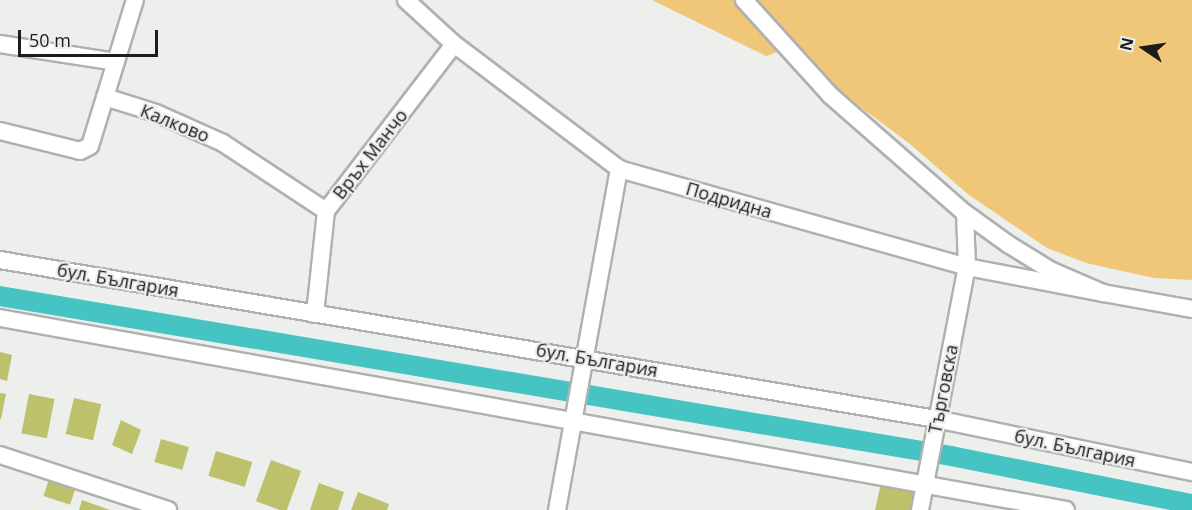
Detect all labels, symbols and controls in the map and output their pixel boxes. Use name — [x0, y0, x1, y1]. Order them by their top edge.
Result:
scale bar — [21, 18, 160, 56]
north arrow — [1114, 18, 1174, 78]
text: 50 m — [29, 28, 71, 52]
text: N — [1114, 35, 1139, 53]
street label: Калково — [137, 99, 213, 147]
street label: Връх Манчо — [328, 105, 412, 203]
street label: Подридна — [684, 177, 774, 223]
street label: бул. България — [55, 259, 181, 301]
street label: бул. България — [534, 339, 660, 381]
street label: Търговска — [924, 343, 962, 435]
street label: бул. България — [1012, 425, 1138, 471]

